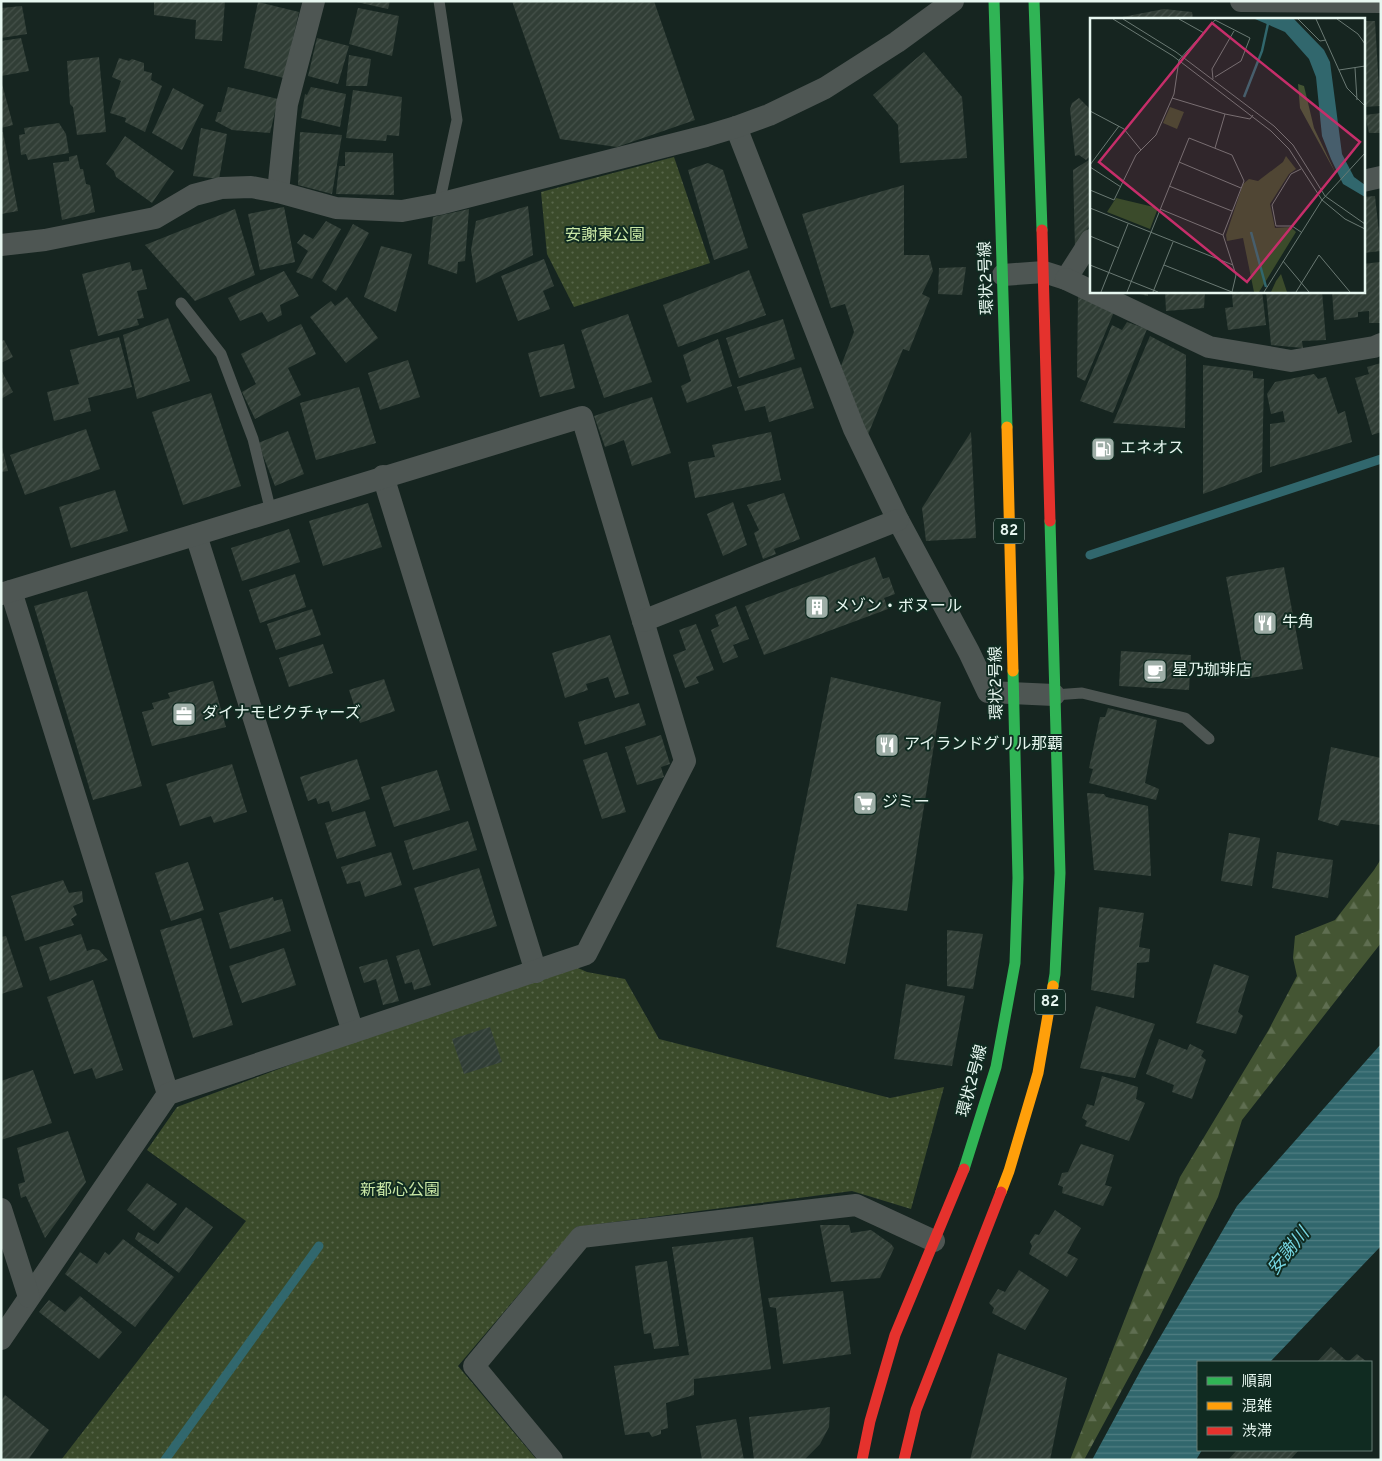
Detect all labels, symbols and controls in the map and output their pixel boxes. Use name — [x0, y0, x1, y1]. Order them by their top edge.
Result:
inset map — [1090, 18, 1364, 292]
park label: 安謝東公園 — [565, 226, 645, 246]
street label: 環状2号線 — [976, 241, 998, 315]
fuel station icon: エネオス — [1090, 436, 1116, 462]
place label: エネオス — [1120, 439, 1184, 459]
road number: 82 — [994, 518, 1024, 544]
building icon: メゾン・ボヌール — [804, 594, 830, 620]
place label: メゾン・ボヌール — [834, 597, 962, 617]
restaurant icon: 牛角 — [1252, 610, 1278, 636]
place label: 牛角 — [1282, 613, 1314, 633]
street label: 環状2号線 — [986, 646, 1008, 720]
cafe icon: 星乃珈琲店 — [1142, 658, 1168, 684]
place label: 星乃珈琲店 — [1172, 661, 1252, 681]
office icon: ダイナモピクチャーズ — [171, 701, 197, 727]
place label: ダイナモピクチャーズ — [202, 704, 361, 724]
restaurant icon: アイランドグリル那覇 — [874, 732, 900, 758]
place label: アイランドグリル那覇 — [904, 735, 1063, 755]
supermarket icon: ジミー — [852, 790, 878, 816]
place label: ジミー — [882, 793, 930, 813]
road number: 82 — [1035, 990, 1065, 1014]
street label: 環状2号線 — [954, 1043, 992, 1119]
park label: 新都心公園 — [360, 1181, 440, 1201]
water label: 安謝川 — [1263, 1222, 1316, 1280]
legend — [1197, 1361, 1372, 1451]
text: 順調 — [1242, 1373, 1272, 1392]
text: 混雑 — [1242, 1398, 1272, 1417]
text: 渋滞 — [1242, 1423, 1272, 1442]

